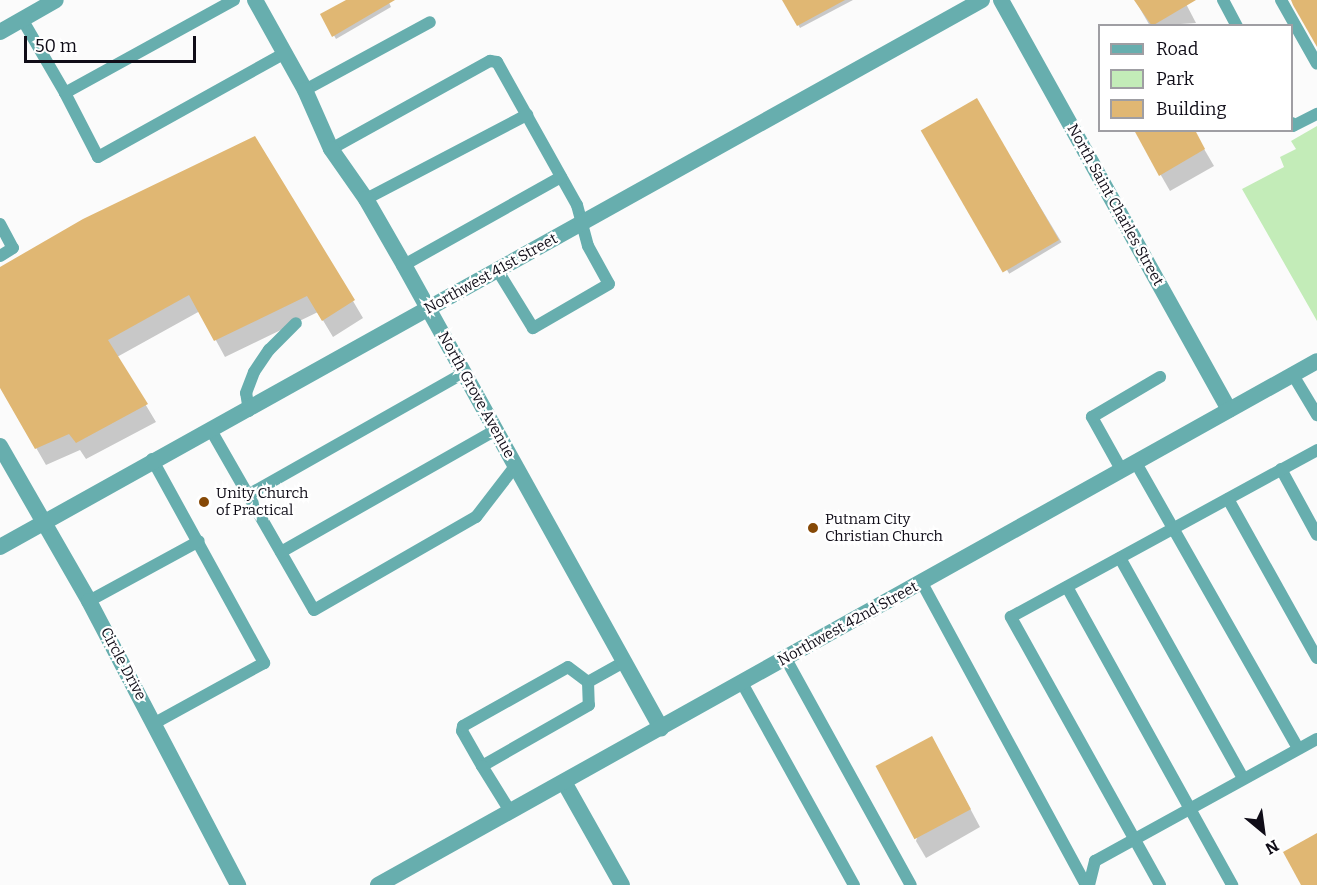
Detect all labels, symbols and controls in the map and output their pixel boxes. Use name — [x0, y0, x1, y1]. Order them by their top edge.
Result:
scale bar — [27, 24, 200, 62]
legend — [1098, 24, 1293, 132]
text: 50 m — [35, 35, 77, 57]
text: Road — [1156, 38, 1198, 60]
text: Park — [1156, 68, 1194, 90]
text: Building — [1156, 98, 1227, 120]
street label: North Saint Charles Street — [1063, 121, 1167, 289]
street label: Northwest 41st Street — [421, 230, 561, 318]
street label: North Grove Avenue — [434, 329, 518, 461]
place label: Unity Church of Practical — [216, 484, 308, 519]
marker: Unity Church of Practical — [197, 495, 211, 509]
place label: Putnam City Christian Church — [825, 510, 943, 545]
marker: Putnam City Christian Church — [806, 521, 820, 535]
street label: Northwest 42nd Street — [775, 578, 921, 670]
street label: Circle Drive — [96, 624, 150, 704]
north arrow — [1233, 801, 1293, 861]
text: N — [1262, 836, 1282, 858]

